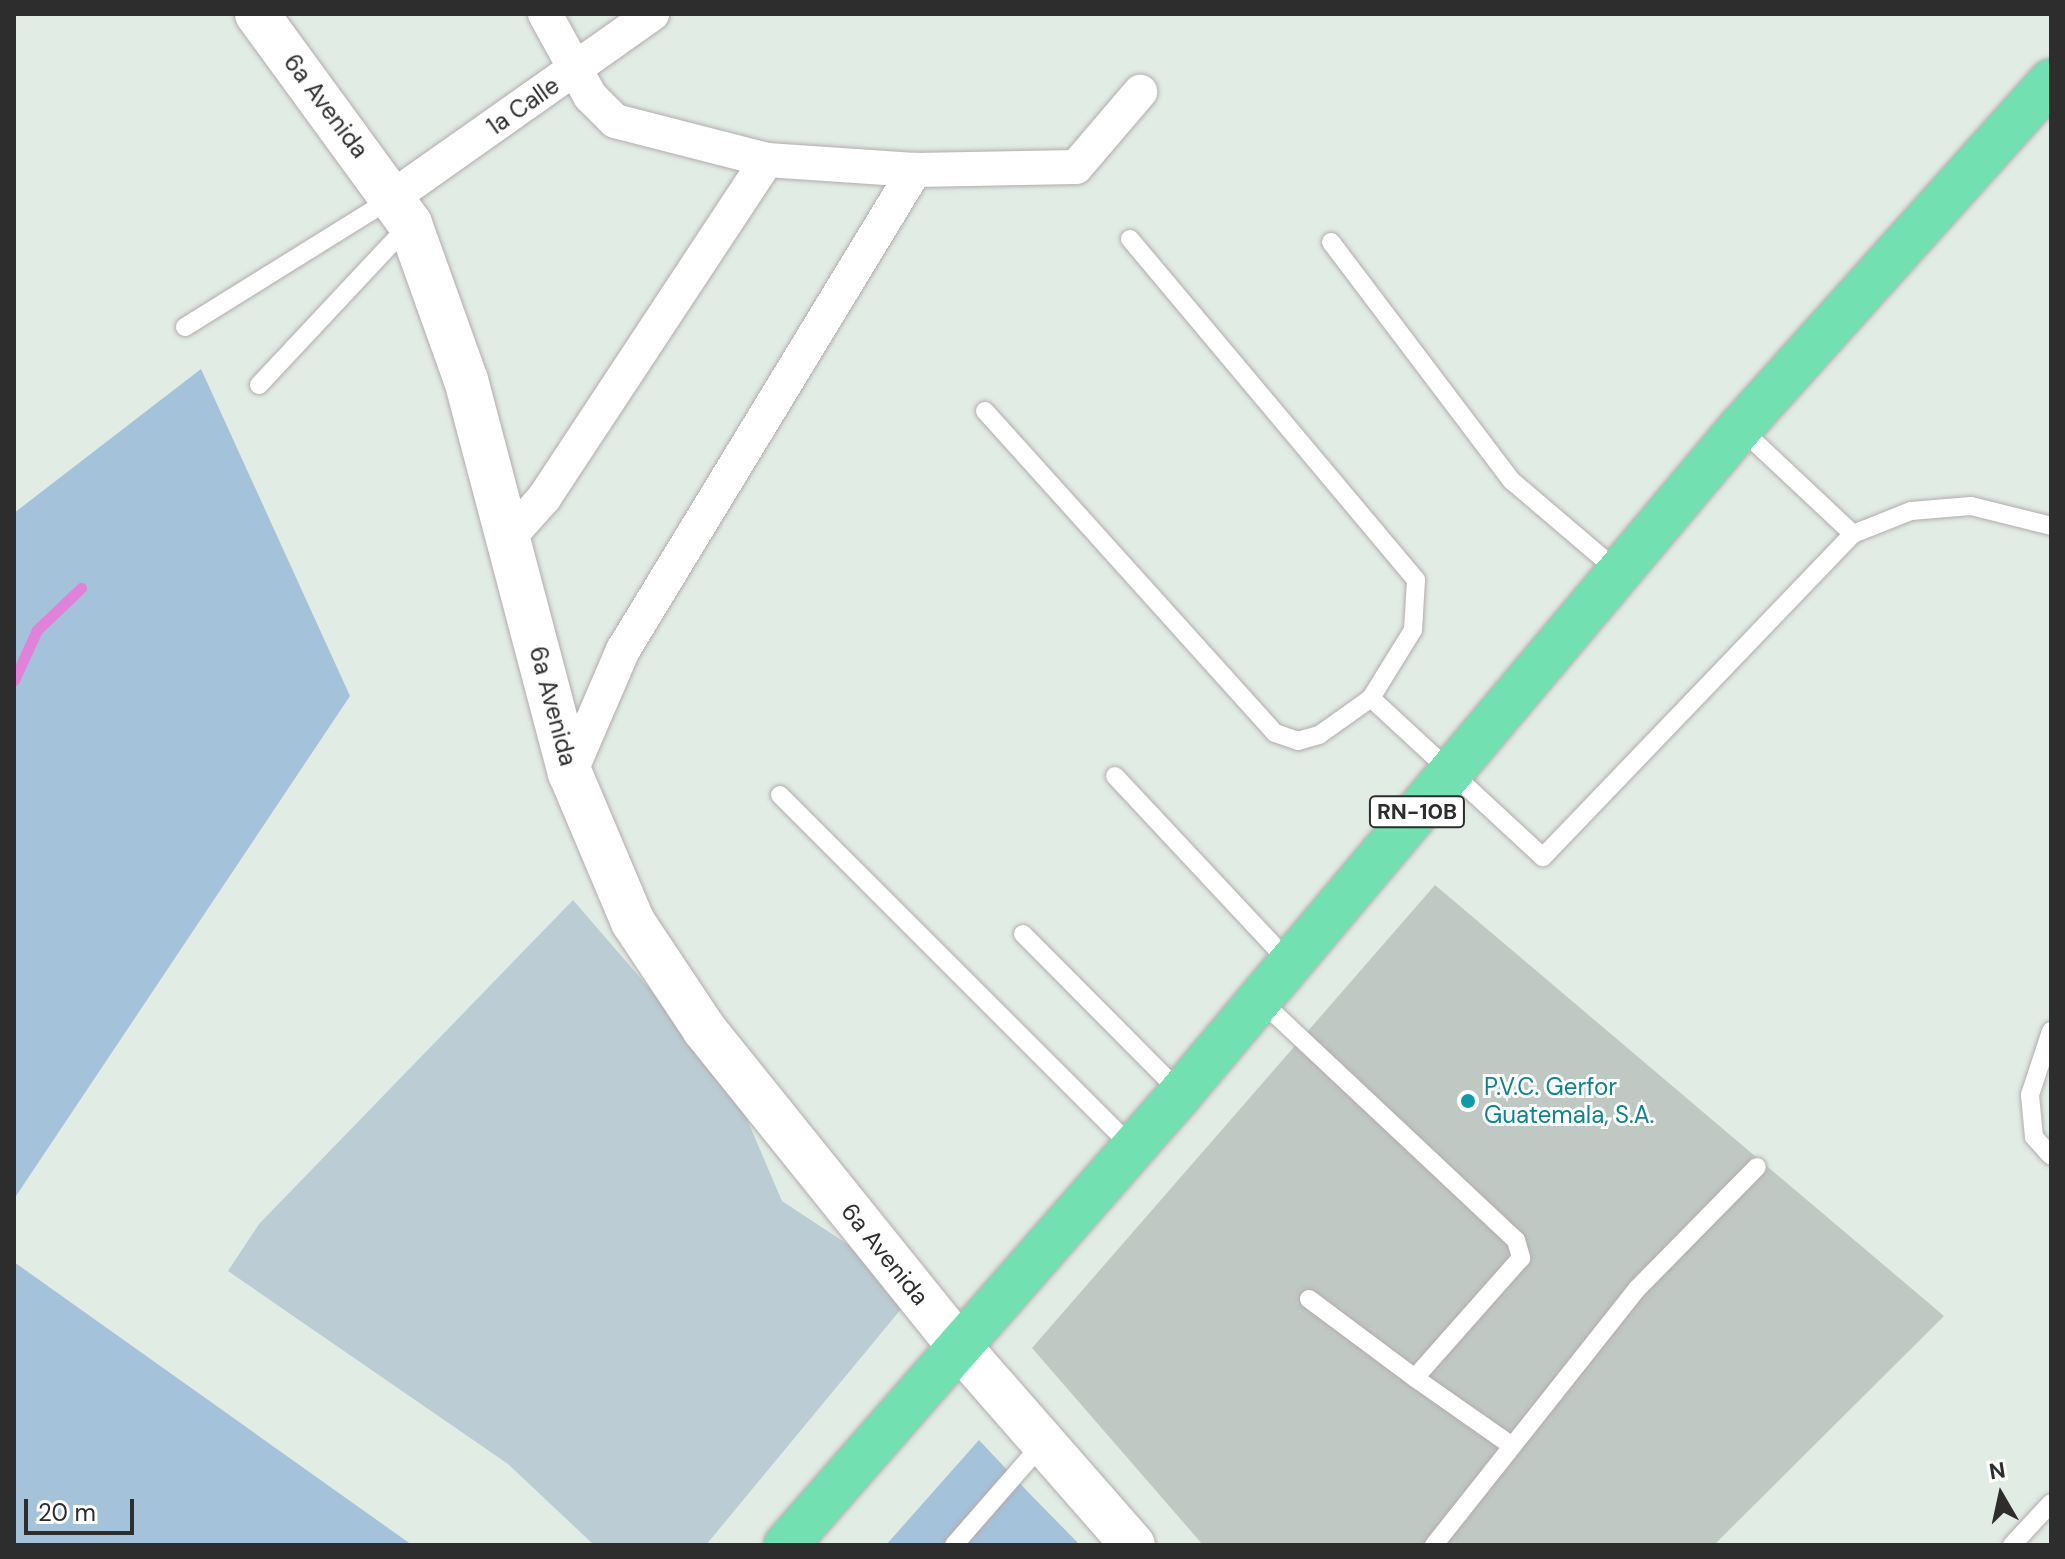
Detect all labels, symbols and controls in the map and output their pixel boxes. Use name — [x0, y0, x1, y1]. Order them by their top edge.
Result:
street label: 6a Avenida — [278, 48, 374, 164]
street label: 1a Calle — [481, 71, 565, 141]
street label: 6a Avenida — [523, 643, 583, 769]
road number: RN-10B — [1367, 794, 1467, 830]
place label: P.V.C. Gerfor Guatemala, S.A. — [1484, 1073, 1654, 1129]
marker: P.V.C. Gerfor Guatemala, S.A. — [1459, 1092, 1477, 1110]
street label: 6a Avenida — [835, 1197, 935, 1311]
north arrow — [1961, 1455, 2041, 1535]
text: N — [1987, 1455, 2007, 1486]
scale bar — [28, 1483, 138, 1533]
text: 20 m — [38, 1497, 96, 1528]

